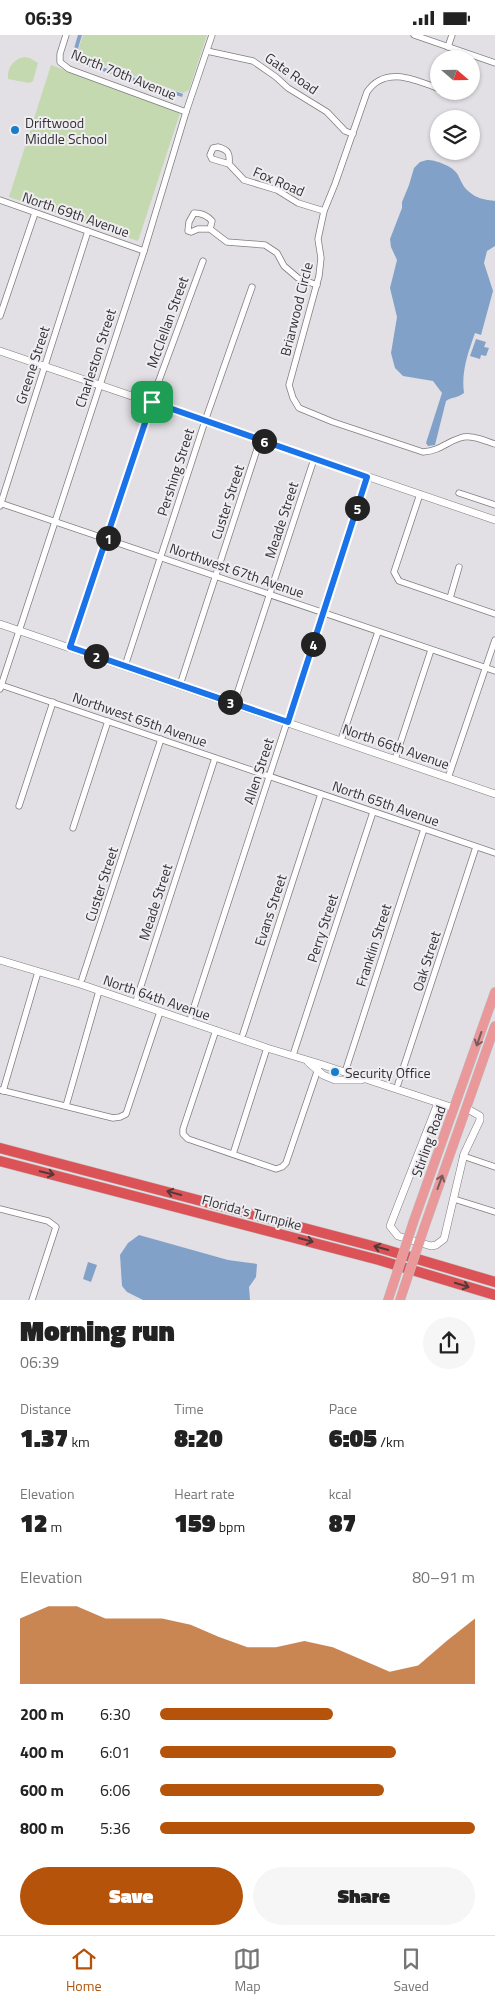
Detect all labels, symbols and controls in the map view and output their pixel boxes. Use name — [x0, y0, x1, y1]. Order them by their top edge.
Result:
text: 06:39 — [25, 3, 72, 32]
street label: North 70th Avenue — [68, 43, 180, 105]
street label: Gate Road — [261, 47, 323, 99]
north arrow — [430, 50, 480, 100]
map controls — [430, 50, 480, 160]
button: layers — [430, 110, 480, 160]
place label: Driftwood Middle School — [25, 112, 107, 149]
marker: Driftwood Middle School — [9, 124, 21, 136]
street label: Fox Road — [250, 161, 308, 201]
street label: North 69th Avenue — [20, 186, 132, 242]
street label: Briarwood Circle — [274, 260, 318, 358]
street label: McClellan Street — [141, 273, 193, 371]
street label: Charleston Street — [69, 306, 121, 410]
street label: Greene Street — [9, 323, 55, 407]
pin — [131, 381, 173, 423]
icon: arrive — [138, 388, 166, 416]
street label: Pershing Street — [151, 425, 199, 519]
pin: 6 — [252, 429, 276, 453]
text: 6 — [261, 431, 268, 452]
street label: Custer Street — [205, 462, 249, 542]
street label: Meade Street — [259, 479, 303, 561]
pin: 5 — [344, 495, 370, 521]
text: 5 — [354, 498, 361, 519]
pin: 1 — [96, 525, 120, 551]
text: 1 — [105, 528, 112, 549]
street label: Northwest 67th Avenue — [167, 537, 307, 603]
pin: 4 — [300, 631, 326, 657]
text: 4 — [310, 634, 317, 655]
pin: 2 — [84, 643, 108, 669]
text: 2 — [93, 646, 100, 667]
street label: Northwest 65th Avenue — [70, 686, 210, 752]
pin: 3 — [218, 689, 242, 715]
text: 3 — [227, 692, 234, 713]
street label: North 66th Avenue — [340, 718, 452, 774]
street label: Allen Street — [237, 735, 279, 807]
street label: North 65th Avenue — [330, 775, 442, 831]
street label: Custer Street — [79, 844, 123, 924]
street label: Meade Street — [133, 861, 177, 943]
street label: Evans Street — [249, 871, 292, 949]
street label: Perry Street — [301, 891, 343, 965]
street label: Franklin Street — [350, 901, 396, 989]
street label: Oak Street — [406, 928, 446, 994]
street label: North 64th Avenue — [101, 969, 213, 1025]
one-way arrow — [474, 1030, 483, 1046]
place label: Security Office — [345, 1062, 431, 1083]
marker: Security Office — [329, 1066, 341, 1078]
street label: Stirling Road — [405, 1102, 451, 1180]
one-way arrow — [39, 1169, 55, 1178]
one-way arrow — [436, 1175, 445, 1190]
one-way arrow — [166, 1187, 182, 1197]
street label: Florida's Turnpike — [200, 1189, 304, 1235]
one-way arrow — [298, 1236, 314, 1246]
one-way arrow — [374, 1243, 390, 1252]
one-way arrow — [454, 1281, 470, 1291]
text: Morning run — [20, 1309, 175, 1352]
button: share — [423, 1317, 475, 1369]
text: 06:39 — [20, 1350, 59, 1374]
text: Distance — [20, 1398, 71, 1419]
text: Time — [174, 1398, 204, 1419]
text: Pace — [329, 1398, 357, 1419]
text: 1.37 — [20, 1419, 68, 1457]
text: 8:20 — [174, 1419, 223, 1457]
text: 6:05 — [329, 1419, 377, 1457]
text: km — [68, 1431, 90, 1452]
text: /km — [377, 1431, 404, 1452]
text: Elevation — [20, 1483, 74, 1504]
text: Heart rate — [174, 1483, 234, 1504]
text: kcal — [329, 1483, 352, 1504]
text: 12 — [20, 1504, 48, 1542]
text: 159 — [174, 1504, 216, 1542]
text: 87 — [329, 1504, 356, 1542]
text: m — [48, 1516, 62, 1537]
text: bpm — [216, 1516, 245, 1537]
text: Elevation — [20, 1565, 82, 1589]
text: 80–91 m — [412, 1565, 475, 1589]
text: 200 m — [20, 1702, 64, 1726]
text: 6:30 — [100, 1702, 130, 1726]
text: 400 m — [20, 1740, 64, 1764]
text: 6:01 — [100, 1740, 130, 1764]
text: 600 m — [20, 1778, 64, 1802]
text: 6:06 — [100, 1778, 130, 1802]
text: 800 m — [20, 1816, 64, 1840]
text: 5:36 — [100, 1816, 130, 1840]
button: Save — [20, 1867, 243, 1925]
button: Share — [253, 1867, 475, 1925]
tab: Home — [66, 1945, 102, 1996]
tab: Map — [233, 1945, 261, 1996]
tab: Saved — [393, 1945, 429, 1996]

